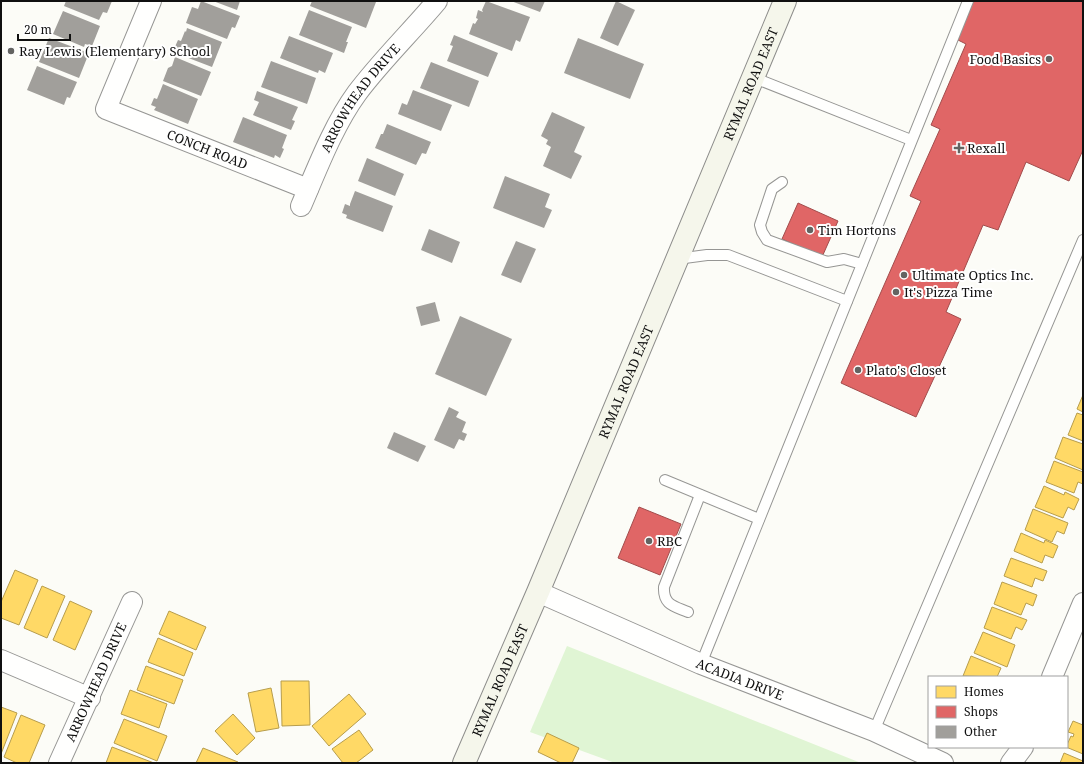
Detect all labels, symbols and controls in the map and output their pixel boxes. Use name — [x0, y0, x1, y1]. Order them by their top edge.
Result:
scale bar — [18, 16, 70, 42]
text: 20 m — [24, 21, 52, 38]
street label: RYMAL ROAD EAST — [719, 25, 782, 143]
street label: ARROWHEAD DRIVE — [316, 40, 404, 155]
place label: Ray Lewis (Elementary) School — [19, 42, 210, 60]
marker: Ray Lewis (Elementary) School — [6, 46, 16, 56]
place label: Food Basics — [969, 50, 1041, 68]
marker: Food Basics — [1044, 54, 1054, 64]
street label: CONCH ROAD — [164, 125, 250, 173]
place label: Rexall — [967, 139, 1005, 157]
marker: Rexall — [954, 143, 964, 153]
place label: Tim Hortons — [818, 221, 896, 239]
marker: Tim Hortons — [805, 225, 815, 235]
place label: Ultimate Optics Inc. — [912, 266, 1033, 284]
marker: Ultimate Optics Inc. — [899, 270, 909, 280]
place label: It's Pizza Time — [904, 283, 993, 301]
marker: It's Pizza Time — [891, 287, 901, 297]
street label: RYMAL ROAD EAST — [594, 323, 657, 441]
place label: Plato's Closet — [866, 361, 947, 379]
marker: Plato's Closet — [853, 365, 863, 375]
place label: RBC — [657, 532, 682, 550]
marker: RBC — [644, 536, 654, 546]
street label: ARROWHEAD DRIVE — [61, 619, 131, 744]
street label: RYMAL ROAD EAST — [467, 621, 532, 739]
street label: ACADIA DRIVE — [694, 654, 786, 704]
legend — [928, 676, 1068, 748]
text: Homes — [964, 683, 1004, 700]
text: Shops — [964, 703, 998, 720]
text: Other — [964, 723, 997, 740]

